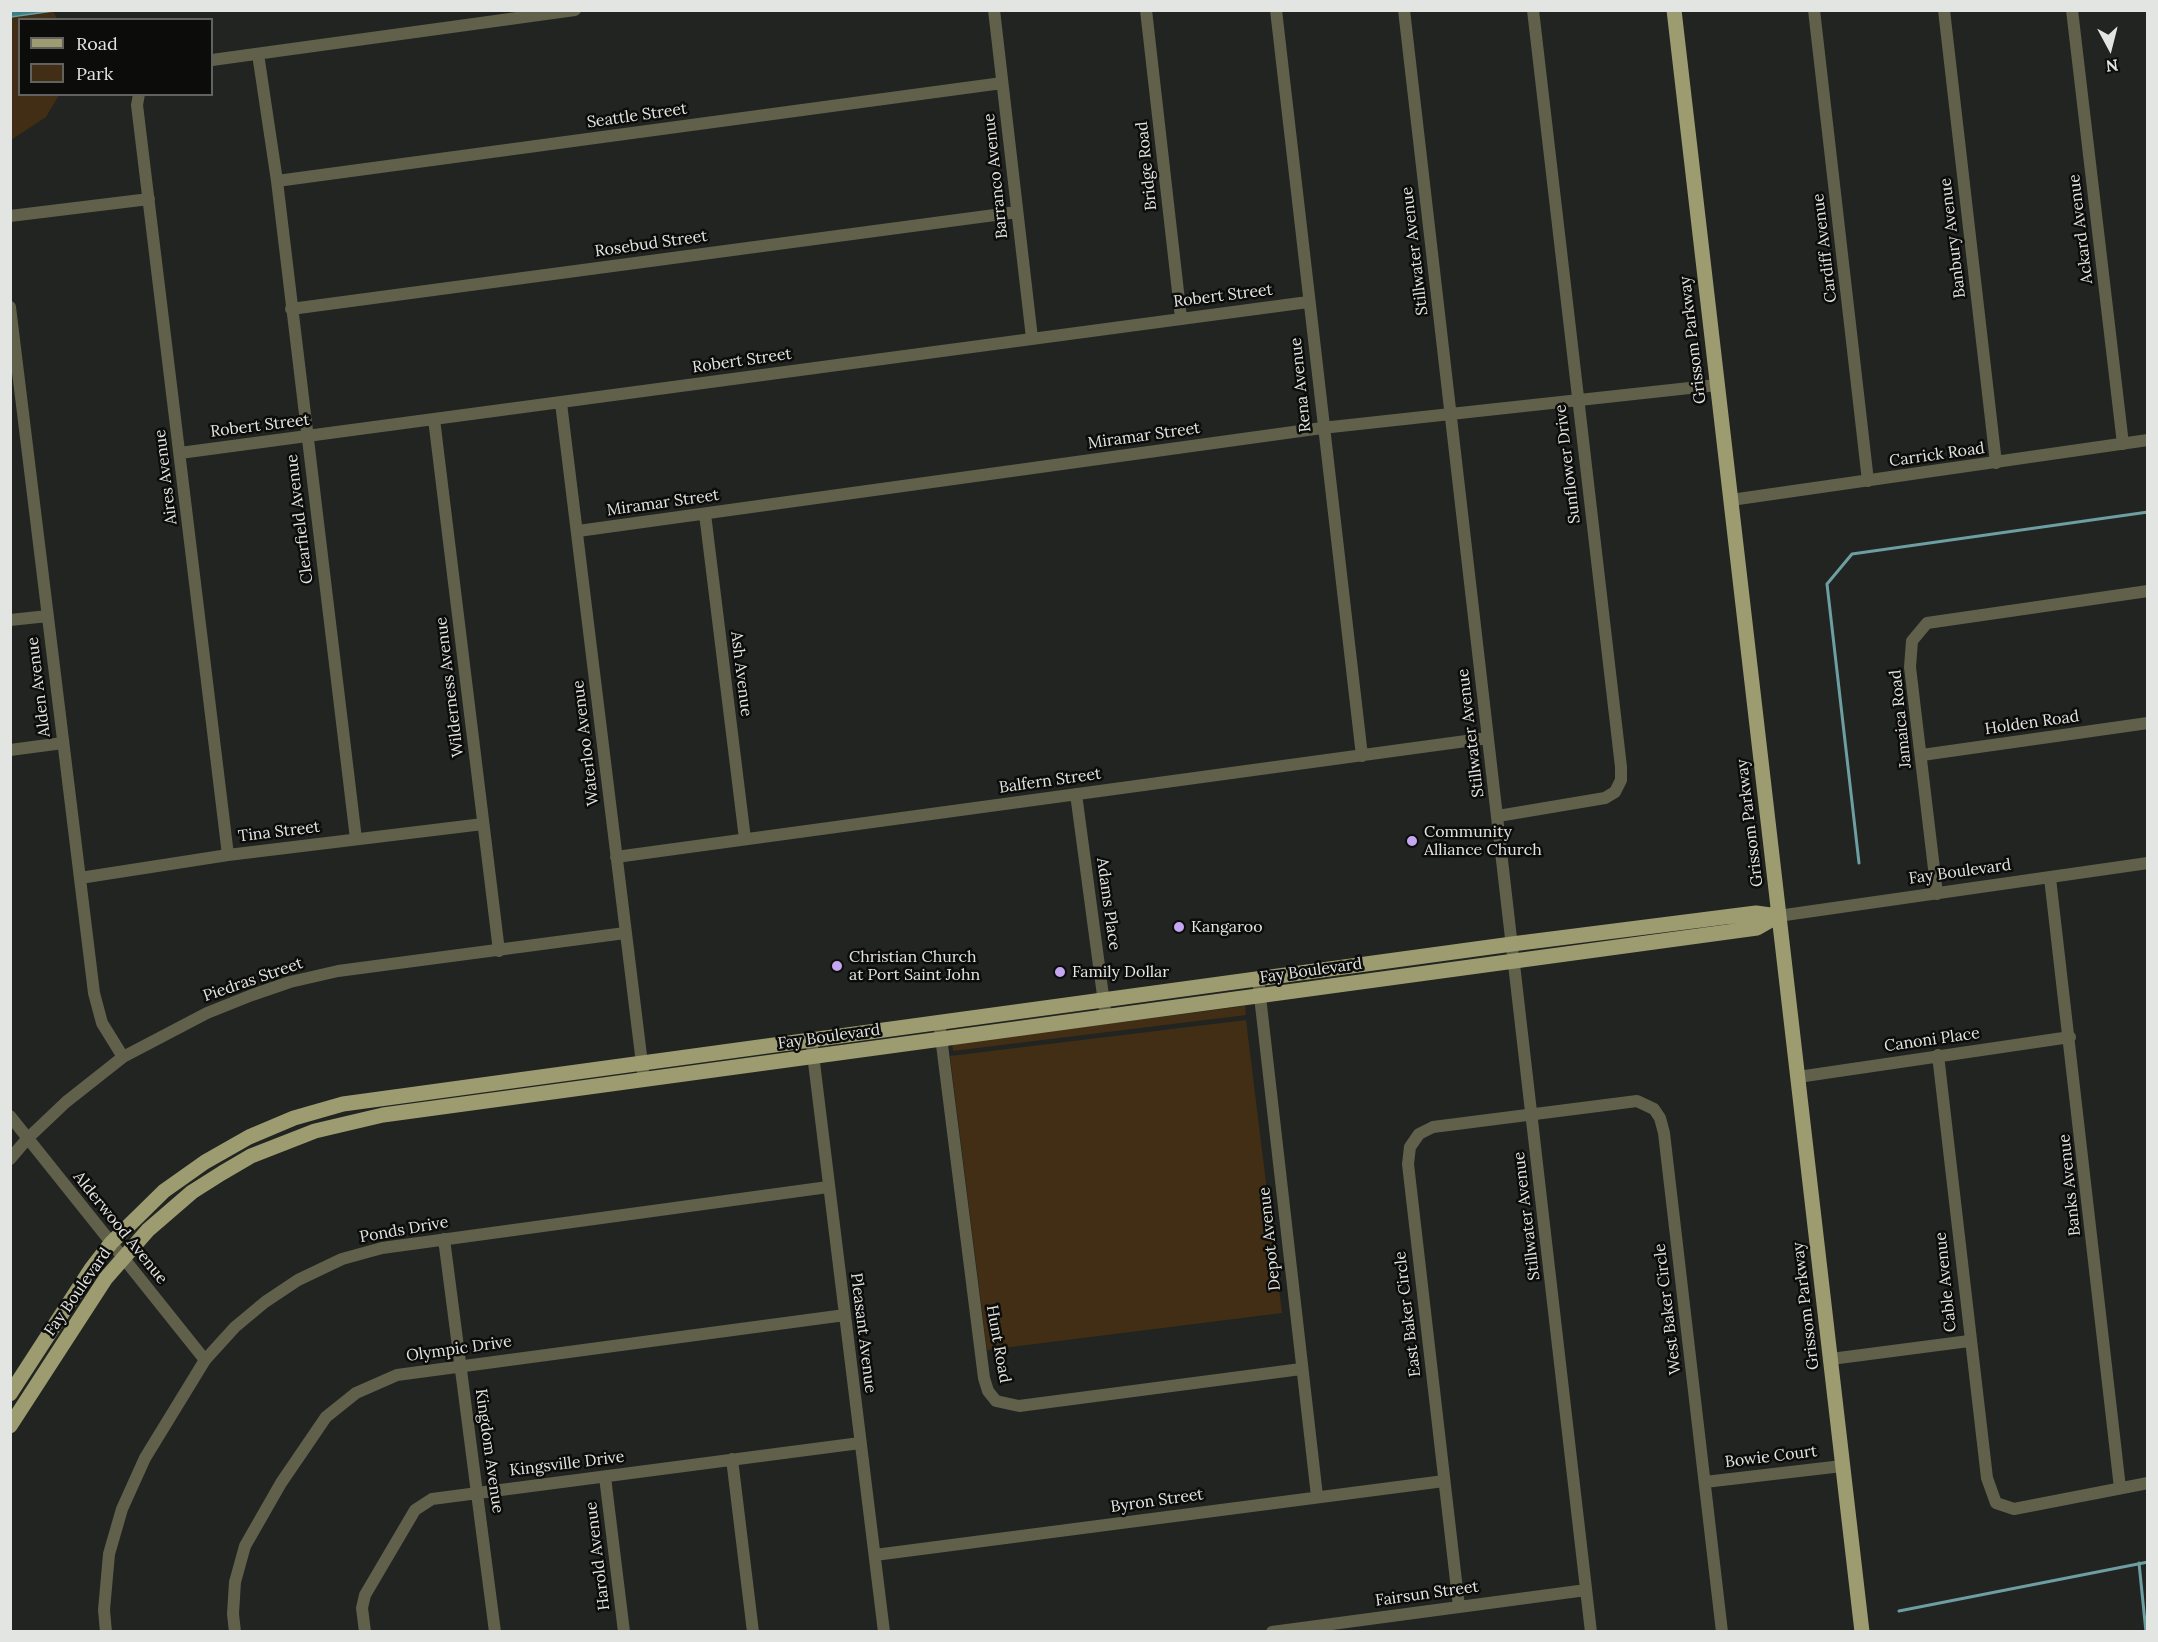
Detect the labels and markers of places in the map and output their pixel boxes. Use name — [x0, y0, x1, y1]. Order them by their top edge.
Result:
place label: Community Alliance Church — [1424, 822, 1542, 860]
marker: Community Alliance Church — [1405, 834, 1419, 848]
place label: Kangaroo — [1191, 917, 1263, 937]
marker: Kangaroo — [1172, 920, 1186, 934]
place label: Christian Church at Port Saint John — [849, 947, 980, 985]
marker: Christian Church at Port Saint John — [830, 959, 844, 973]
place label: Family Dollar — [1072, 962, 1169, 982]
marker: Family Dollar — [1053, 965, 1067, 979]

